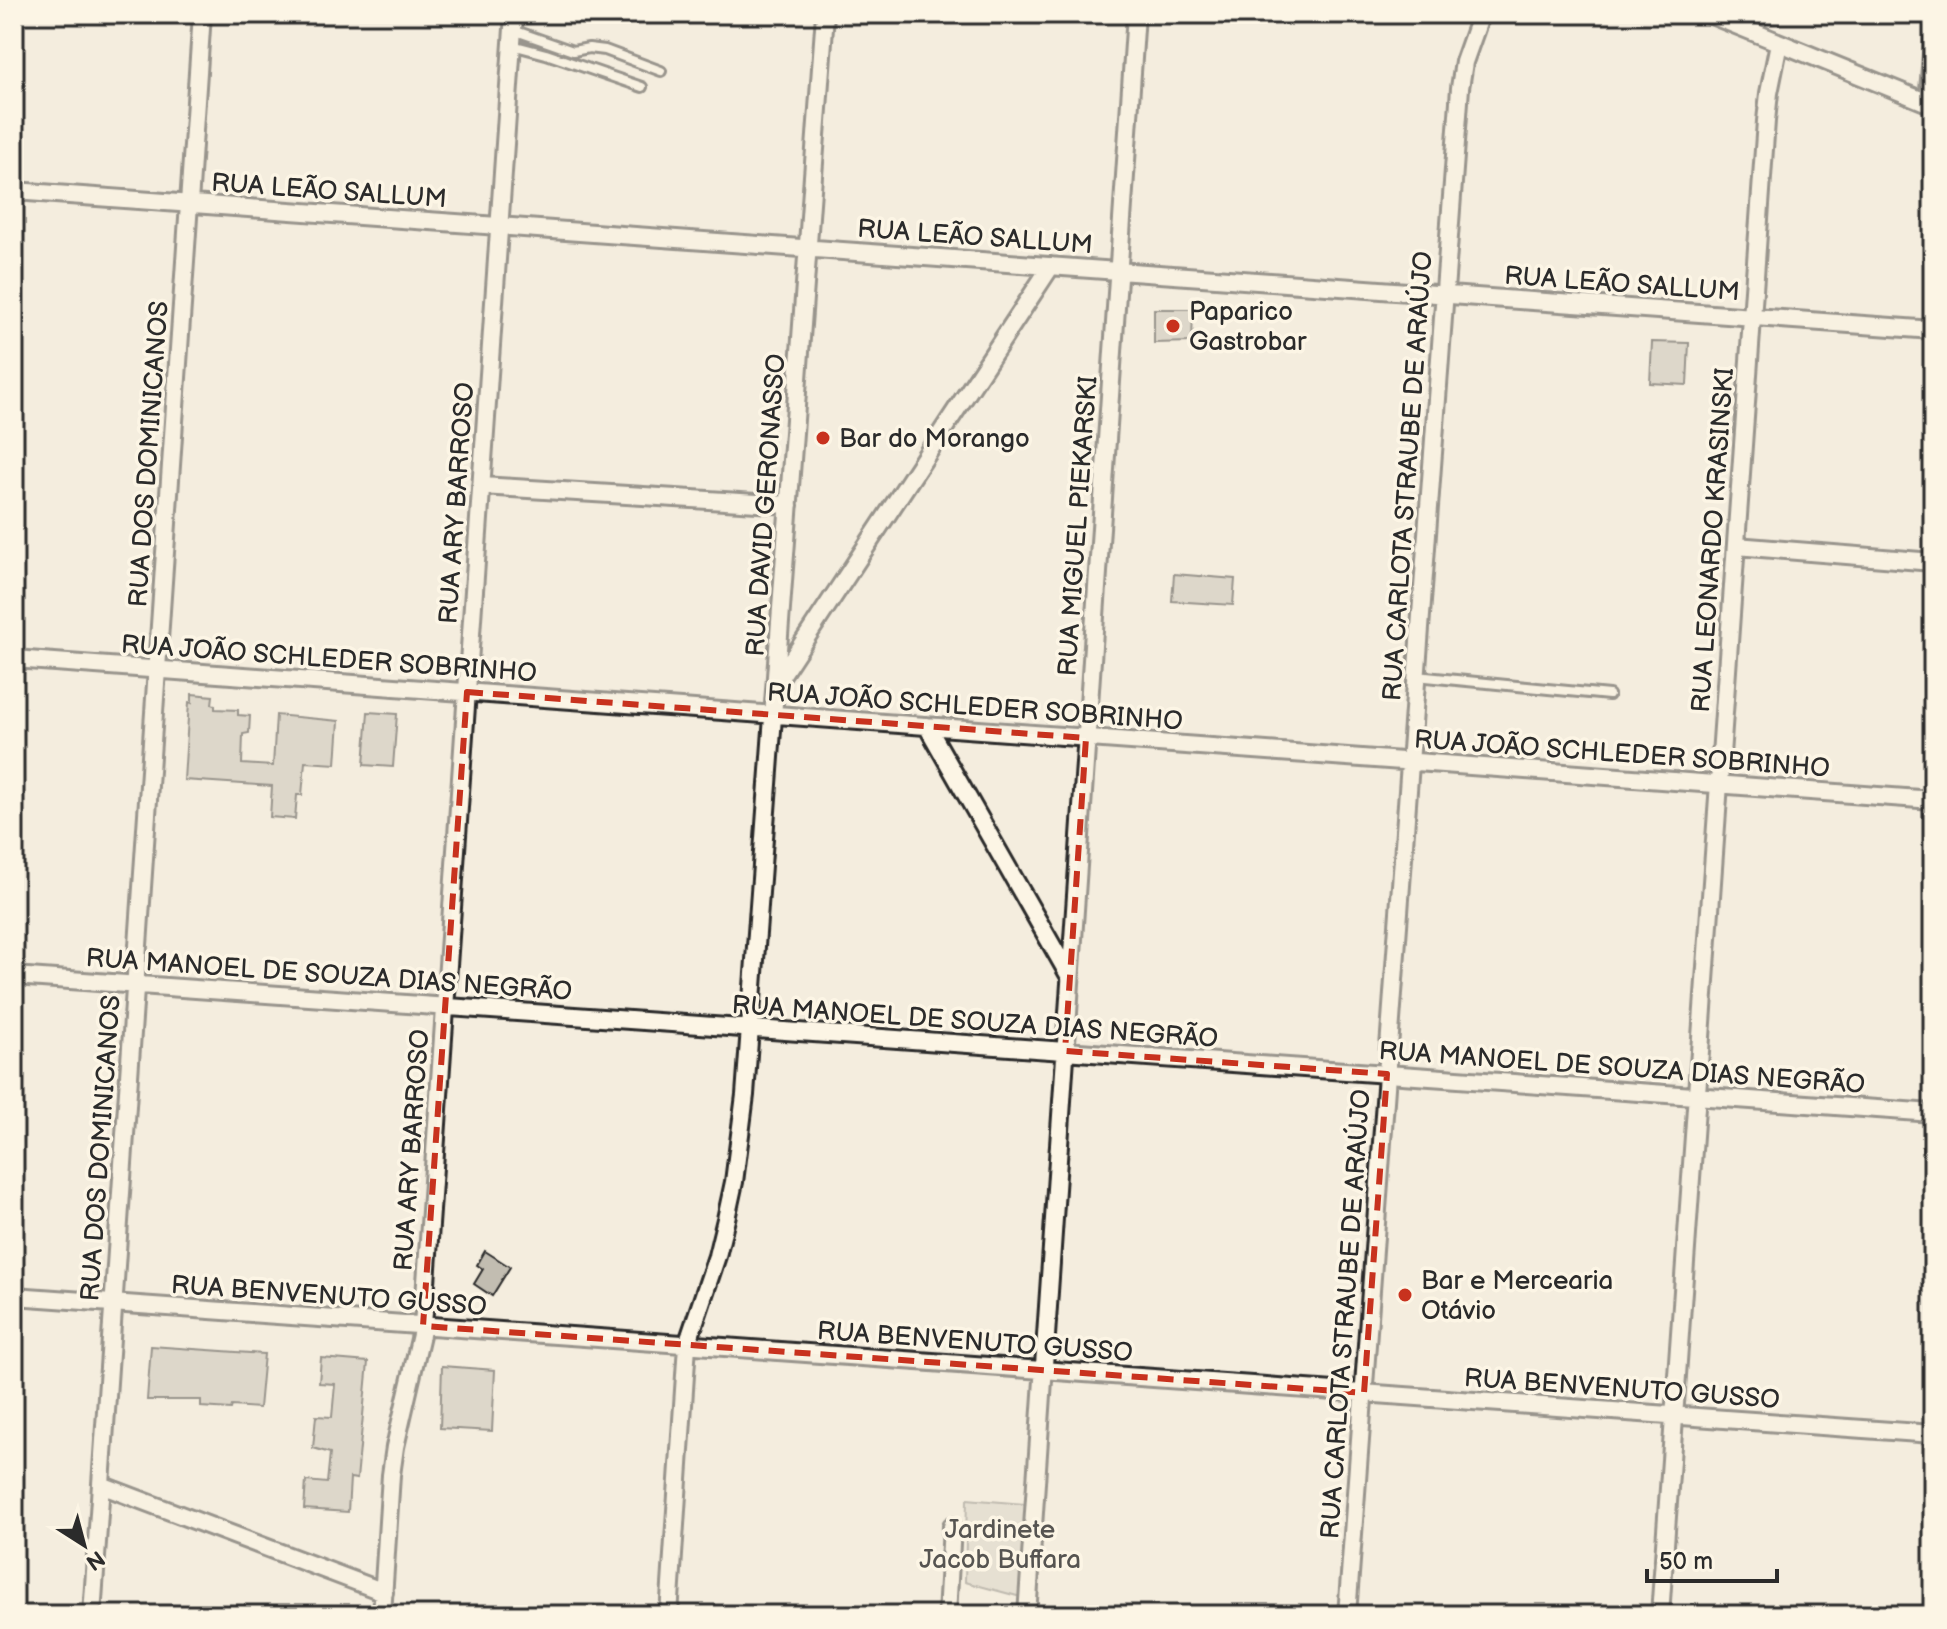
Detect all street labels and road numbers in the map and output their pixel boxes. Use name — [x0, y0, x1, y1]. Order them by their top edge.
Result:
street label: RUA LEÃO SALLUM — [210, 167, 448, 215]
street label: RUA LEÃO SALLUM — [856, 213, 1094, 261]
street label: RUA CARLOTA STRAUBE DE ARAÚJO — [1375, 250, 1440, 702]
street label: RUA LEÃO SALLUM — [1503, 260, 1741, 308]
street label: RUA DOS DOMINICANOS — [123, 300, 176, 608]
street label: RUA DAVID GERONASSO — [740, 353, 793, 657]
street label: RUA LEONARDO KRASINSKI — [1686, 367, 1741, 714]
street label: RUA MIGUEL PIEKARSKI — [1053, 375, 1104, 677]
street label: RUA ARY BARROSO — [434, 381, 481, 625]
street label: RUA JOÃO SCHLEDER SOBRINHO — [120, 628, 538, 690]
street label: RUA JOÃO SCHLEDER SOBRINHO — [766, 676, 1184, 738]
street label: RUA JOÃO SCHLEDER SOBRINHO — [1413, 723, 1831, 785]
street label: RUA MANOEL DE SOUZA DIAS NEGRÃO — [85, 942, 573, 1008]
street label: RUA MANOEL DE SOUZA DIAS NEGRÃO — [731, 989, 1219, 1055]
street label: RUA DOS DOMINICANOS — [75, 994, 128, 1302]
street label: RUA ARY BARROSO — [389, 1028, 436, 1272]
street label: RUA MANOEL DE SOUZA DIAS NEGRÃO — [1378, 1035, 1866, 1101]
street label: RUA CARLOTA STRAUBE DE ARAÚJO — [1313, 1088, 1378, 1540]
street label: RUA BENVENUTO GUSSO — [170, 1270, 488, 1323]
street label: RUA BENVENUTO GUSSO — [816, 1316, 1134, 1369]
street label: RUA BENVENUTO GUSSO — [1463, 1363, 1781, 1416]

